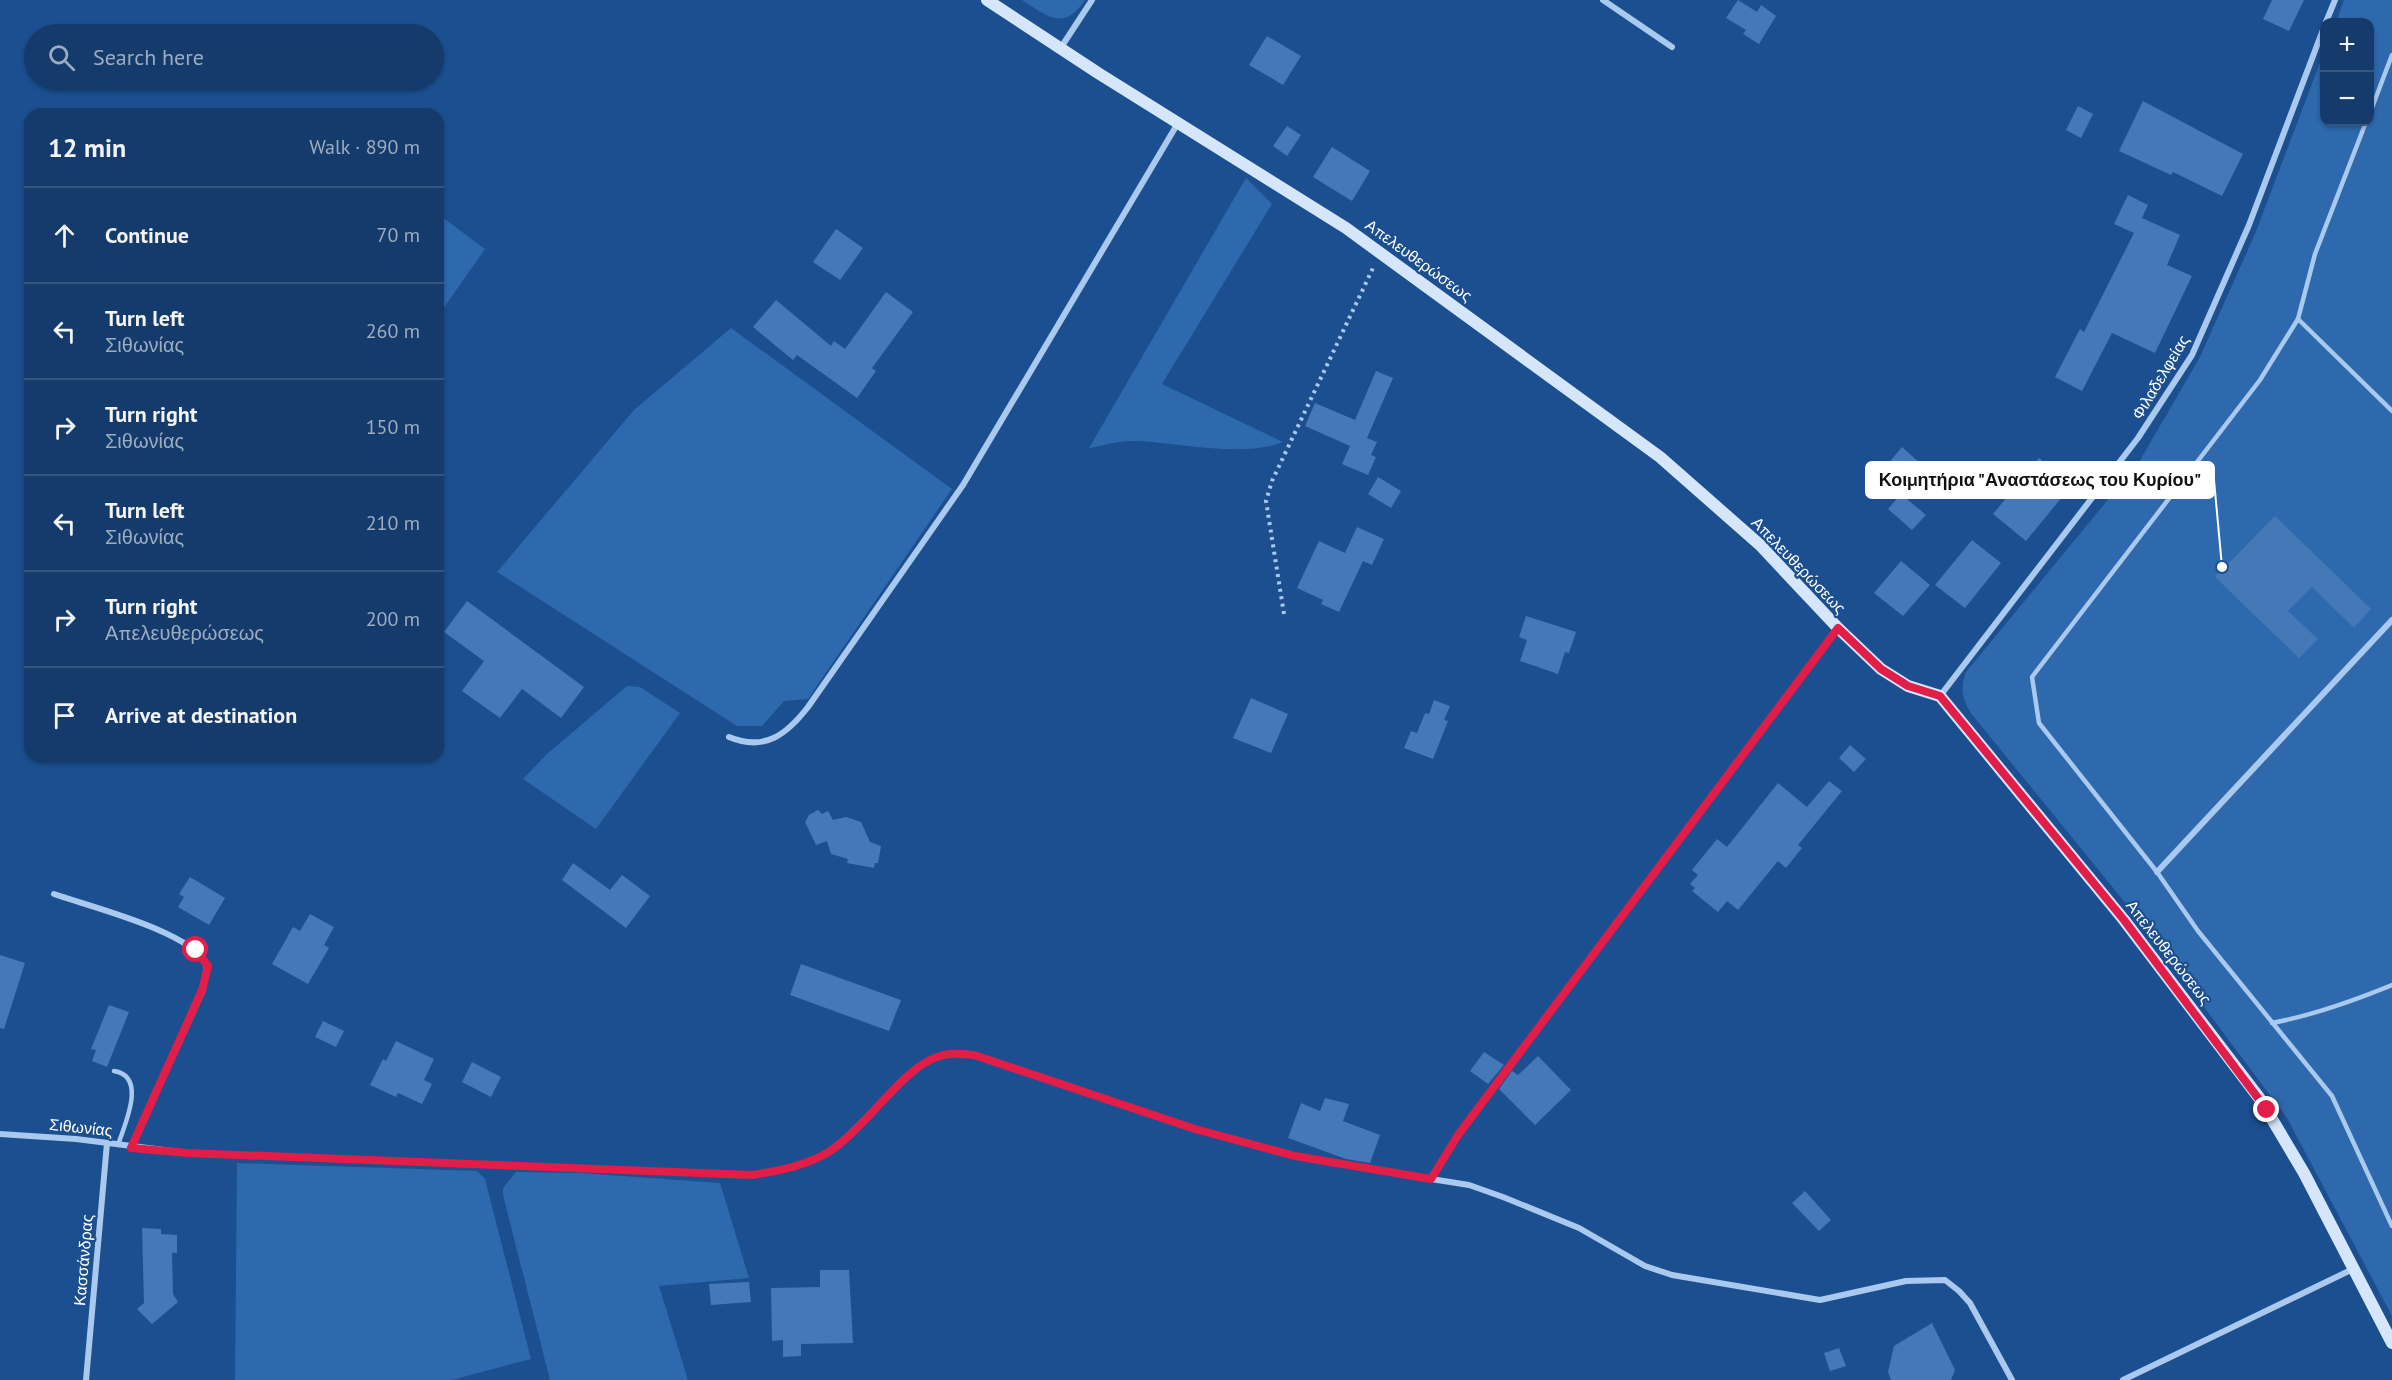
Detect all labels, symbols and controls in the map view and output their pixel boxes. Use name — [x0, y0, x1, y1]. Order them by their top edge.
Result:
map controls — [2320, 18, 2374, 126]
button: + — [2320, 18, 2374, 72]
search box — [24, 24, 444, 90]
icon: search — [45, 41, 78, 74]
text: Search here — [93, 43, 204, 71]
button: − — [2320, 72, 2374, 126]
text: 12 min — [48, 131, 126, 164]
text: Walk · 890 m — [309, 134, 420, 160]
street label: Απελευθερώσεως — [1362, 215, 1477, 306]
icon: ahead — [48, 219, 81, 252]
text: Continue — [105, 221, 189, 249]
text: 70 m — [377, 222, 420, 248]
text: Turn left — [105, 304, 185, 332]
icon: left — [48, 315, 81, 348]
text: 260 m — [366, 318, 420, 344]
street label: Φιλαδελφείας — [2127, 331, 2193, 423]
text: Σιθωνίας — [105, 332, 184, 358]
text: Turn right — [105, 400, 197, 428]
icon: right — [48, 411, 81, 444]
text: 150 m — [366, 414, 420, 440]
text: Σιθωνίας — [105, 428, 184, 454]
callout: Κοιμητήρια "Αναστάσεως του Κυρίου" — [1866, 462, 2214, 498]
text: Κοιμητήρια "Αναστάσεως του Κυρίου" — [1879, 468, 2201, 491]
text: Turn left — [105, 496, 185, 524]
icon: left — [48, 507, 81, 540]
text: 210 m — [366, 510, 420, 536]
street label: Απελευθερώσεως — [1748, 512, 1851, 618]
text: Σιθωνίας — [105, 524, 184, 550]
text: Turn right — [105, 592, 197, 620]
icon: right — [48, 603, 81, 636]
text: 200 m — [366, 606, 420, 632]
text: Απελευθερώσεως — [105, 620, 264, 646]
icon: arrive — [48, 699, 81, 732]
text: Arrive at destination — [105, 701, 297, 729]
street label: Απελευθερώσεως — [2122, 896, 2216, 1008]
route start — [182, 936, 208, 962]
route end — [2253, 1096, 2279, 1122]
street label: Σιθωνίας — [48, 1114, 114, 1140]
street label: Κασσάνδρας — [69, 1213, 97, 1307]

